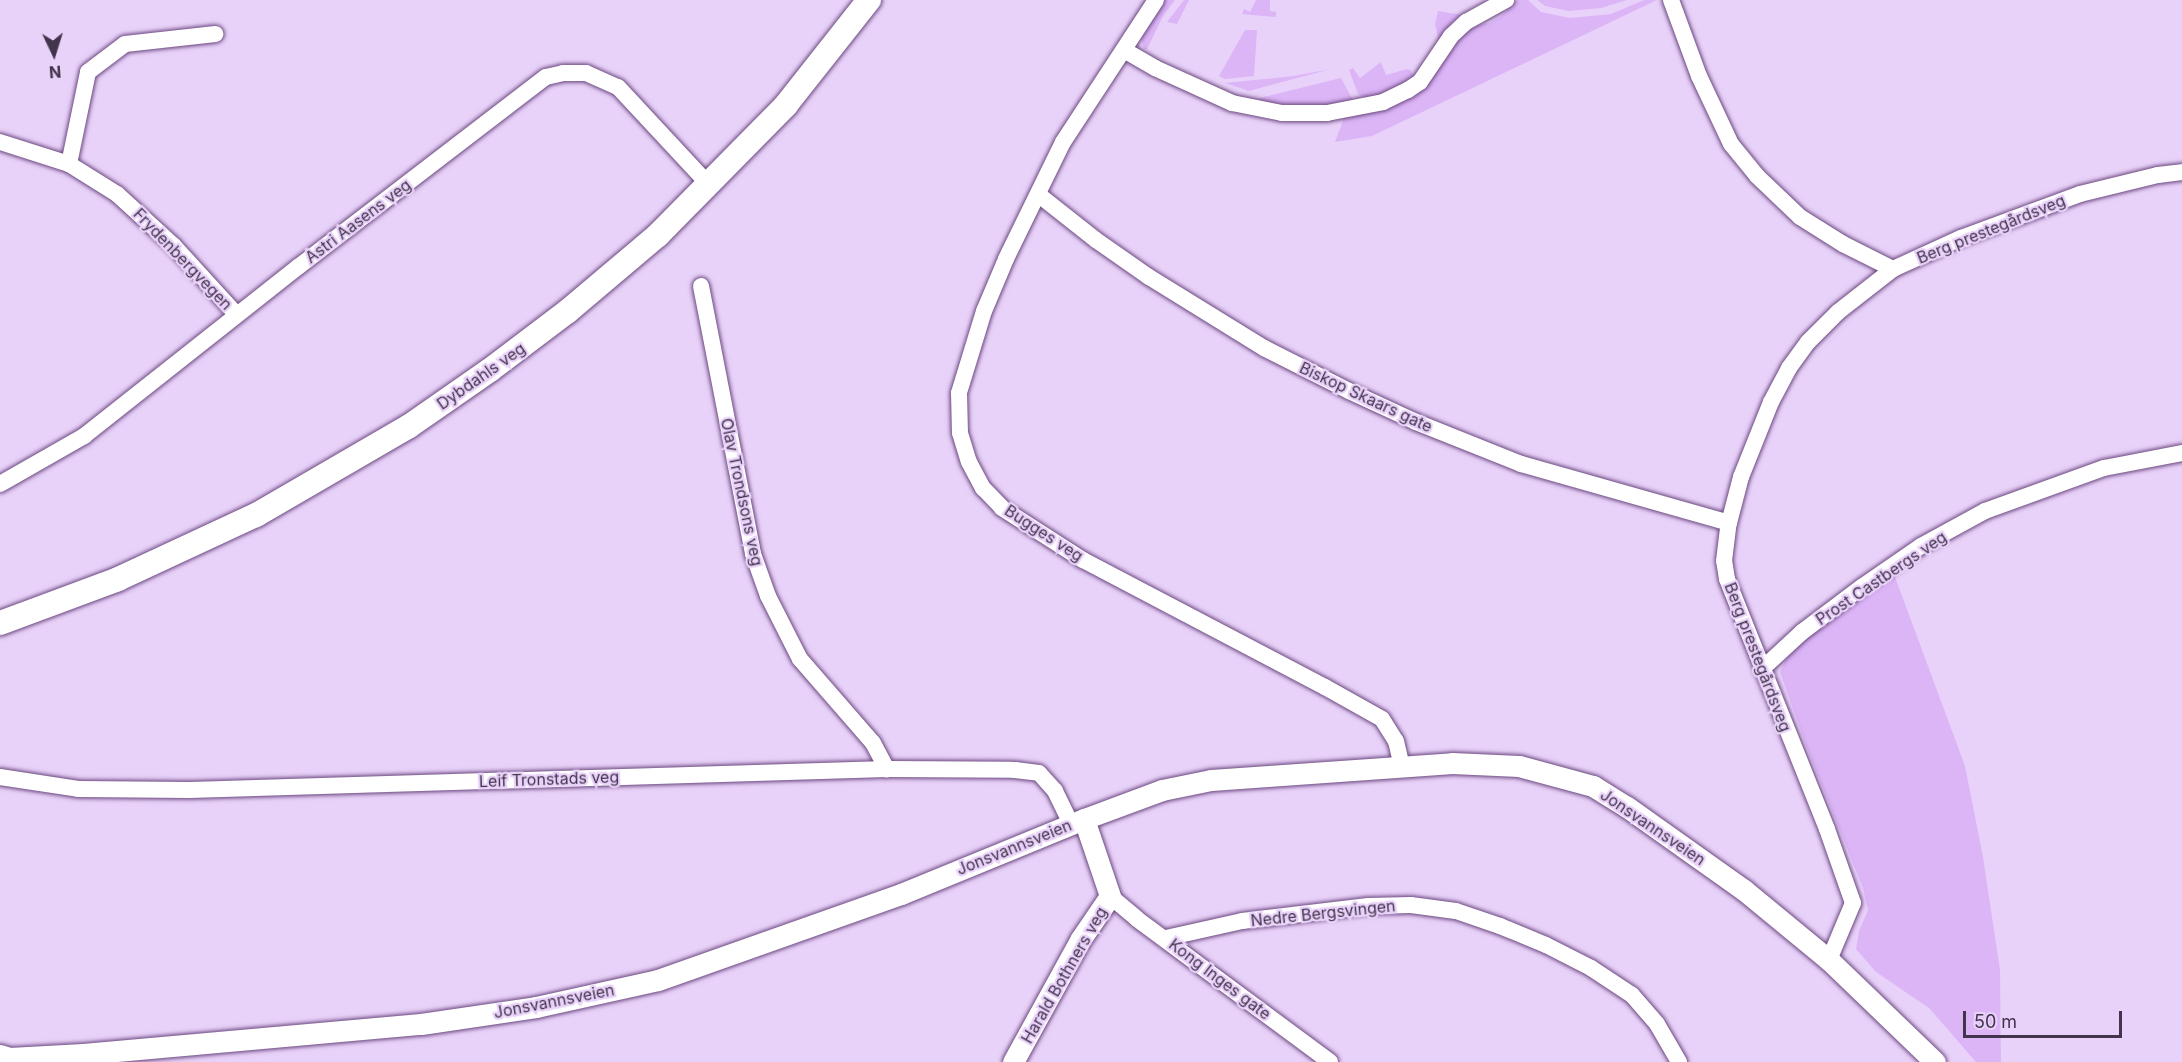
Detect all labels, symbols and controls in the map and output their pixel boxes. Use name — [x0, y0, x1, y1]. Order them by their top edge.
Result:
north arrow — [24, 24, 84, 84]
text: N — [48, 62, 62, 82]
street label: Astri Aasens veg — [301, 175, 415, 267]
street label: Berg prestegårdsveg — [1914, 190, 2068, 268]
street label: Frydenbergvegen — [130, 204, 236, 314]
street label: Dybdahls veg — [433, 339, 529, 413]
street label: Biskop Skaars gate — [1297, 358, 1435, 436]
street label: Olav Trondsons veg — [717, 416, 767, 568]
street label: Bugges veg — [1001, 501, 1087, 565]
street label: Prost Castbergs veg — [1812, 527, 1950, 629]
street label: Berg prestegårdsveg — [1721, 580, 1795, 734]
street label: Leif Tronstads veg — [479, 767, 619, 791]
street label: Jonsvannsveien — [1597, 785, 1709, 869]
street label: Jonsvannsveien — [954, 815, 1074, 879]
street label: Nedre Bergsvingen — [1250, 896, 1396, 930]
street label: Harald Bothners veg — [1017, 903, 1111, 1047]
street label: Kong Inges gate — [1165, 934, 1275, 1024]
street label: Jonsvannsveien — [492, 980, 616, 1022]
scale bar — [1966, 999, 2125, 1037]
text: 50 m — [1974, 1011, 2017, 1032]

